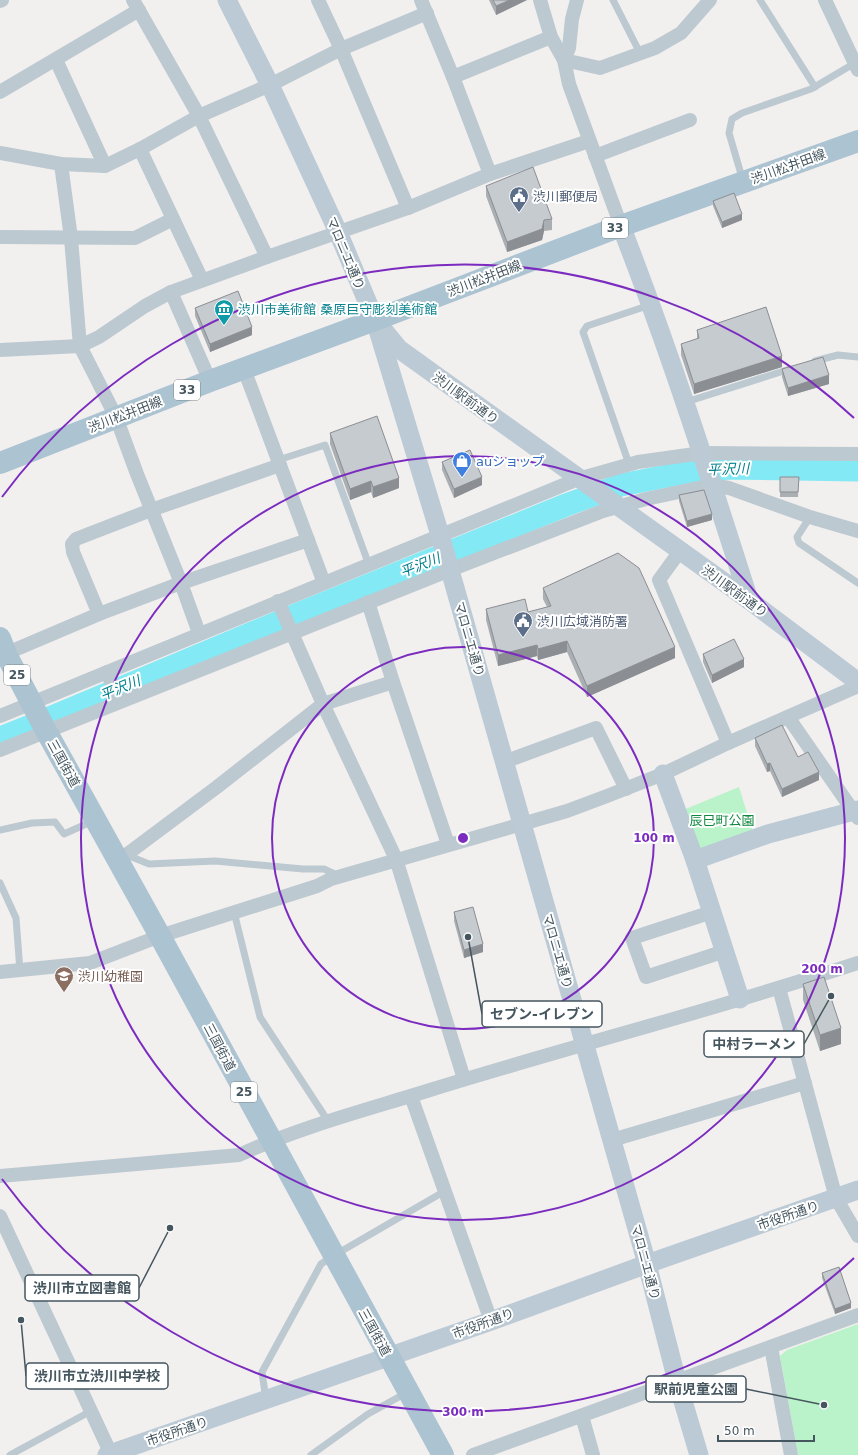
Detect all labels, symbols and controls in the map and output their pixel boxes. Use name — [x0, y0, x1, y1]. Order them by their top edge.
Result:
street label: 渋川松井田線 — [749, 146, 827, 187]
public building icon: 渋川郵便局 — [508, 185, 530, 213]
place label: 渋川郵便局 — [533, 189, 598, 204]
street label: マロニエ通り — [323, 214, 368, 292]
road number: 33 — [602, 218, 628, 238]
street label: 渋川松井田線 — [445, 257, 523, 299]
museum icon: 渋川市美術館 桑原巨守彫刻美術館 — [213, 298, 235, 326]
place label: 渋川市美術館 桑原巨守彫刻美術館 — [238, 302, 437, 317]
street label: 渋川駅前通り — [430, 369, 502, 427]
road number: 33 — [174, 380, 200, 400]
street label: 渋川松井田線 — [86, 393, 164, 435]
shop icon: auショップ — [451, 450, 473, 478]
place label: auショップ — [476, 454, 544, 469]
water label: 平沢川 — [707, 460, 751, 478]
water label: 平沢川 — [398, 549, 444, 580]
street label: 渋川駅前通り — [699, 562, 771, 620]
street label: マロニエ通り — [452, 600, 487, 679]
public building icon: 渋川広域消防署 — [512, 610, 534, 638]
place label: 渋川広域消防署 — [537, 614, 628, 629]
road number: 25 — [4, 665, 30, 685]
water label: 平沢川 — [98, 672, 144, 704]
street label: 三国街道 — [44, 737, 83, 790]
park label: 辰巳町公園 — [689, 813, 755, 828]
centre of rings — [456, 831, 470, 845]
text: 100 m — [633, 831, 675, 845]
street label: マロニエ通り — [540, 912, 575, 991]
text: 200 m — [801, 962, 843, 976]
school or university icon: 渋川幼稚園 — [53, 965, 75, 993]
place label: 渋川幼稚園 — [78, 969, 143, 984]
callout: セブン-イレブン — [482, 1001, 602, 1027]
text: セブン-イレブン — [490, 1006, 594, 1022]
street label: 三国街道 — [201, 1021, 238, 1074]
callout: 中村ラーメン — [704, 1031, 804, 1057]
text: 中村ラーメン — [712, 1036, 796, 1052]
road number: 25 — [231, 1082, 257, 1102]
street label: 市役所通り — [755, 1198, 821, 1233]
street label: マロニエ通り — [628, 1223, 663, 1302]
callout: 渋川市立図書館 — [25, 1275, 139, 1301]
text: 渋川市立図書館 — [33, 1280, 131, 1296]
street label: 市役所通り — [450, 1305, 516, 1342]
street label: 三国街道 — [355, 1306, 394, 1359]
callout: 渋川市立渋川中学校 — [26, 1363, 168, 1389]
text: 渋川市立渋川中学校 — [34, 1368, 160, 1384]
callout: 駅前児童公園 — [646, 1376, 746, 1402]
text: 駅前児童公園 — [654, 1381, 738, 1397]
text: 300 m — [442, 1405, 484, 1419]
street label: 市役所通り — [144, 1414, 210, 1449]
scale bar — [718, 1417, 814, 1443]
text: 50 m — [724, 1424, 755, 1438]

